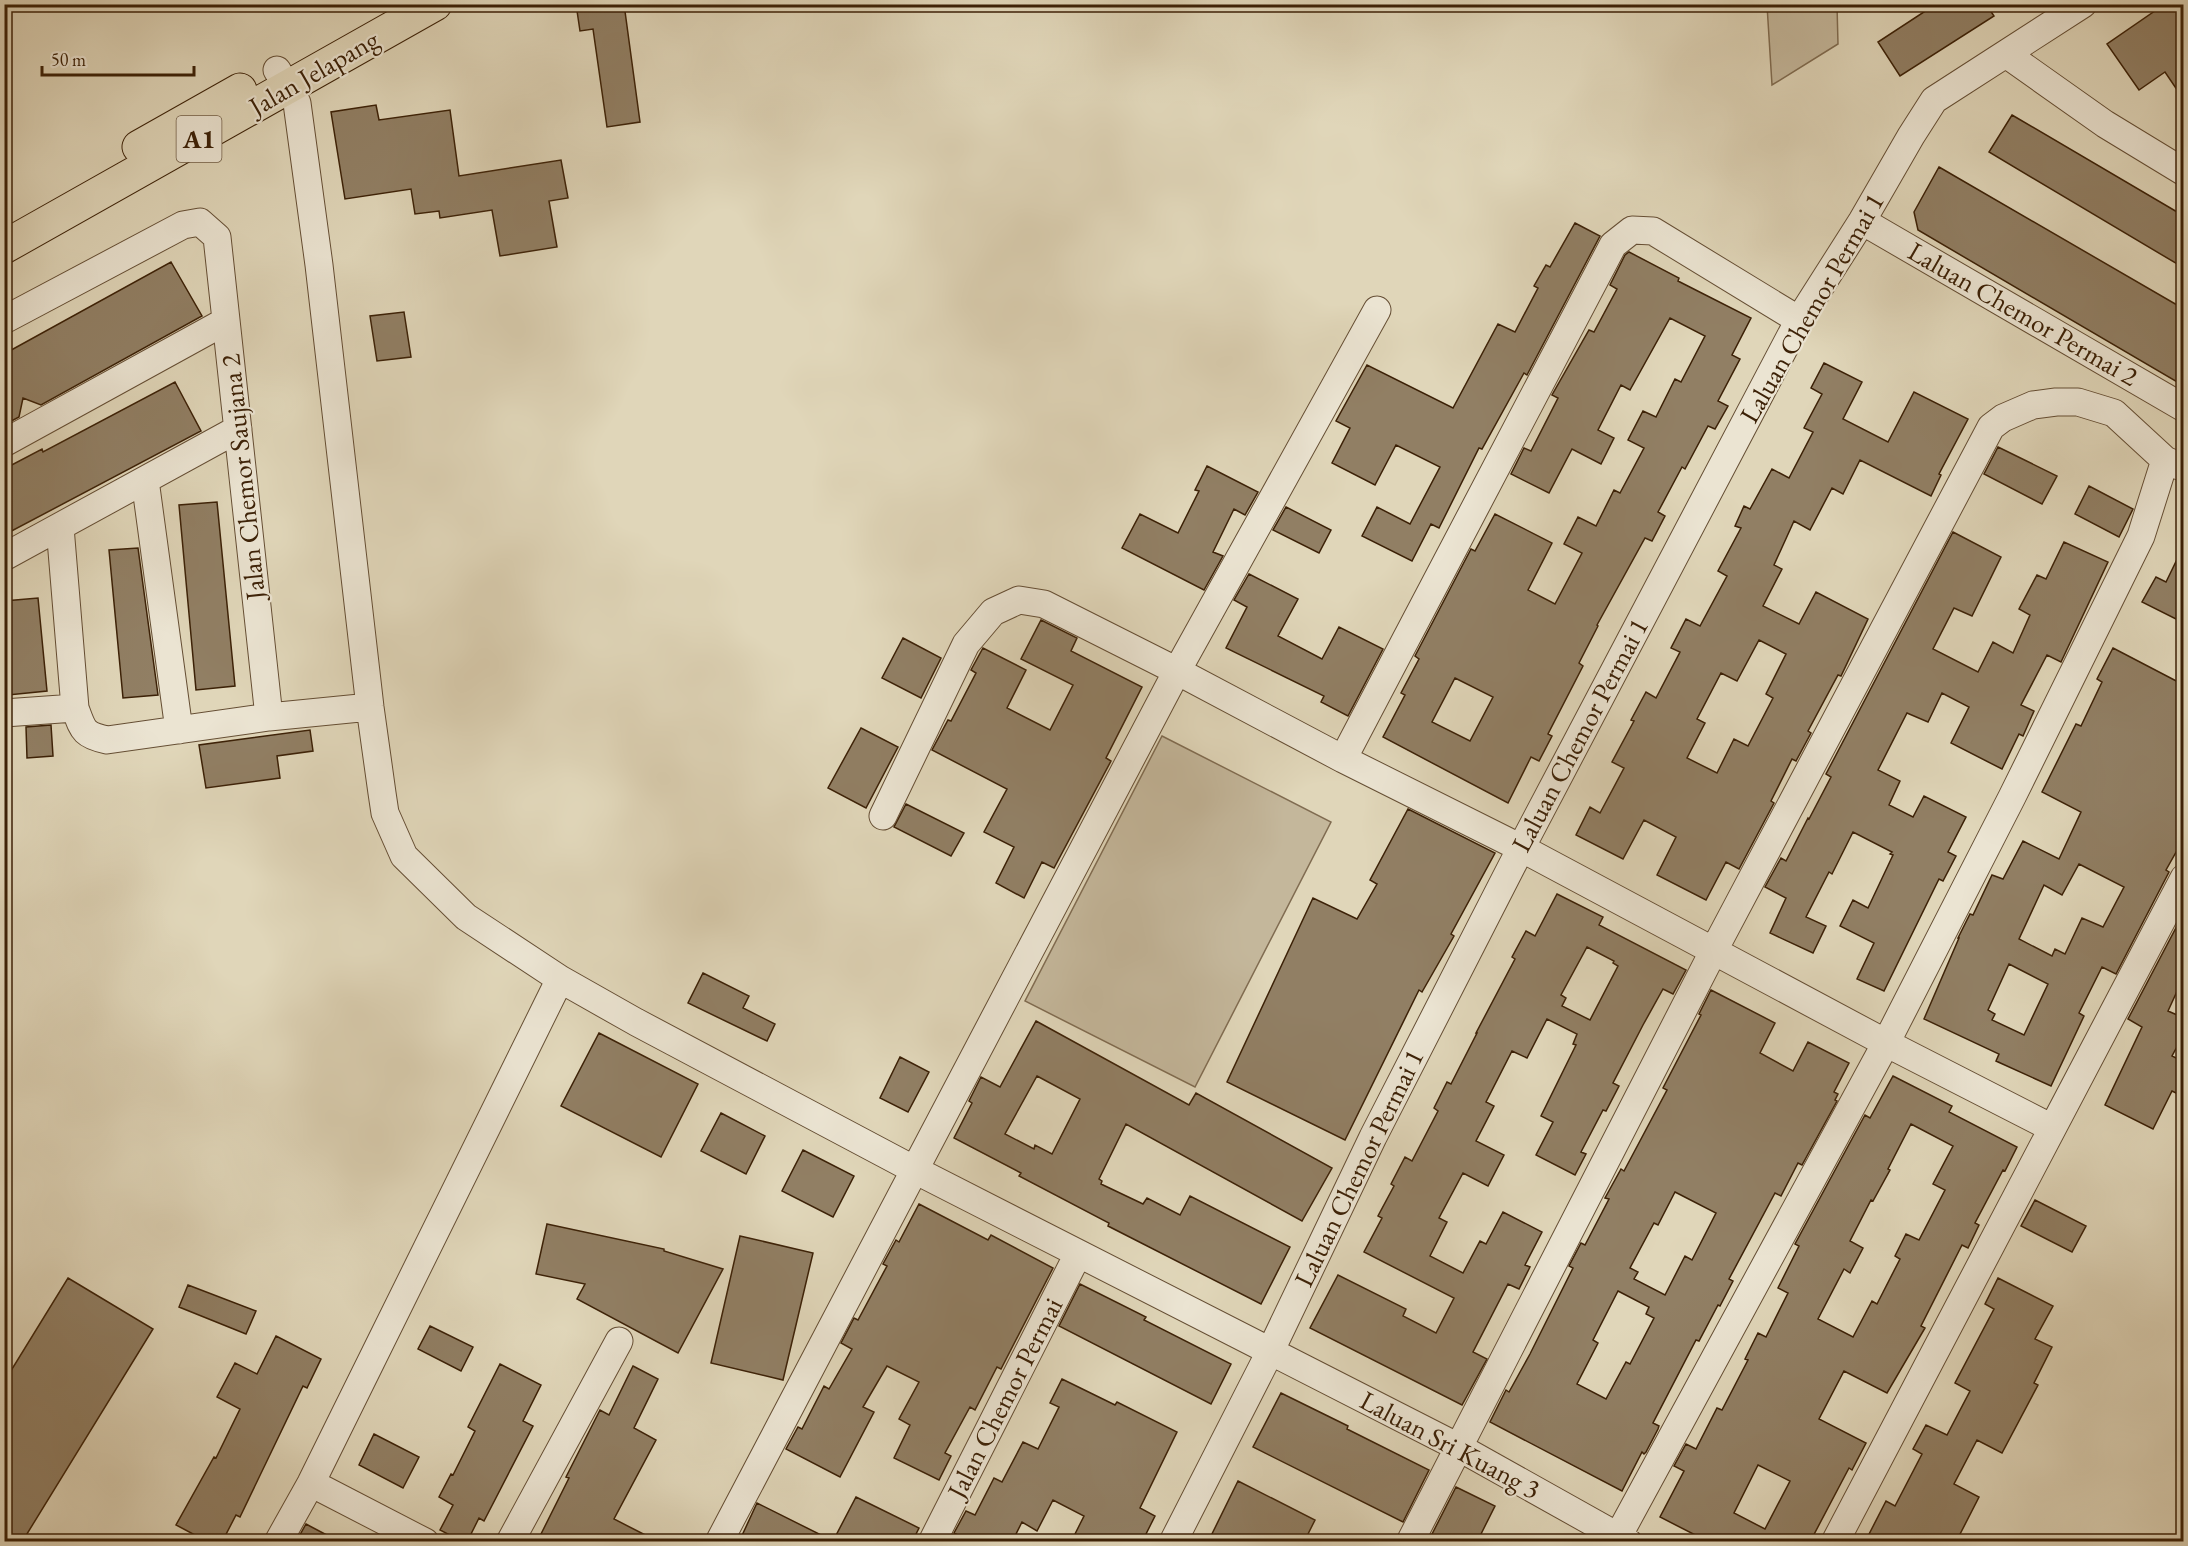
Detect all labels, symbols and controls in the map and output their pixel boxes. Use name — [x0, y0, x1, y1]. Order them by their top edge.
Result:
street label: Jalan Jelapang — [241, 21, 385, 125]
scale bar — [42, 39, 194, 77]
text: 50 m — [51, 48, 86, 71]
road number: A1 — [176, 116, 222, 162]
street label: Laluan Chemor Permai 1 — [1731, 186, 1892, 429]
street label: Laluan Chemor Permai 2 — [1902, 233, 2145, 394]
street label: Jalan Chemor Saujana 2 — [212, 352, 273, 604]
street label: Laluan Chemor Permai 1 — [1503, 612, 1656, 858]
street label: Laluan Chemor Permai 1 — [1286, 1043, 1431, 1292]
street label: Jalan Chemor Permai — [938, 1291, 1070, 1506]
street label: Laluan Sri Kuang 3 — [1354, 1382, 1546, 1507]

